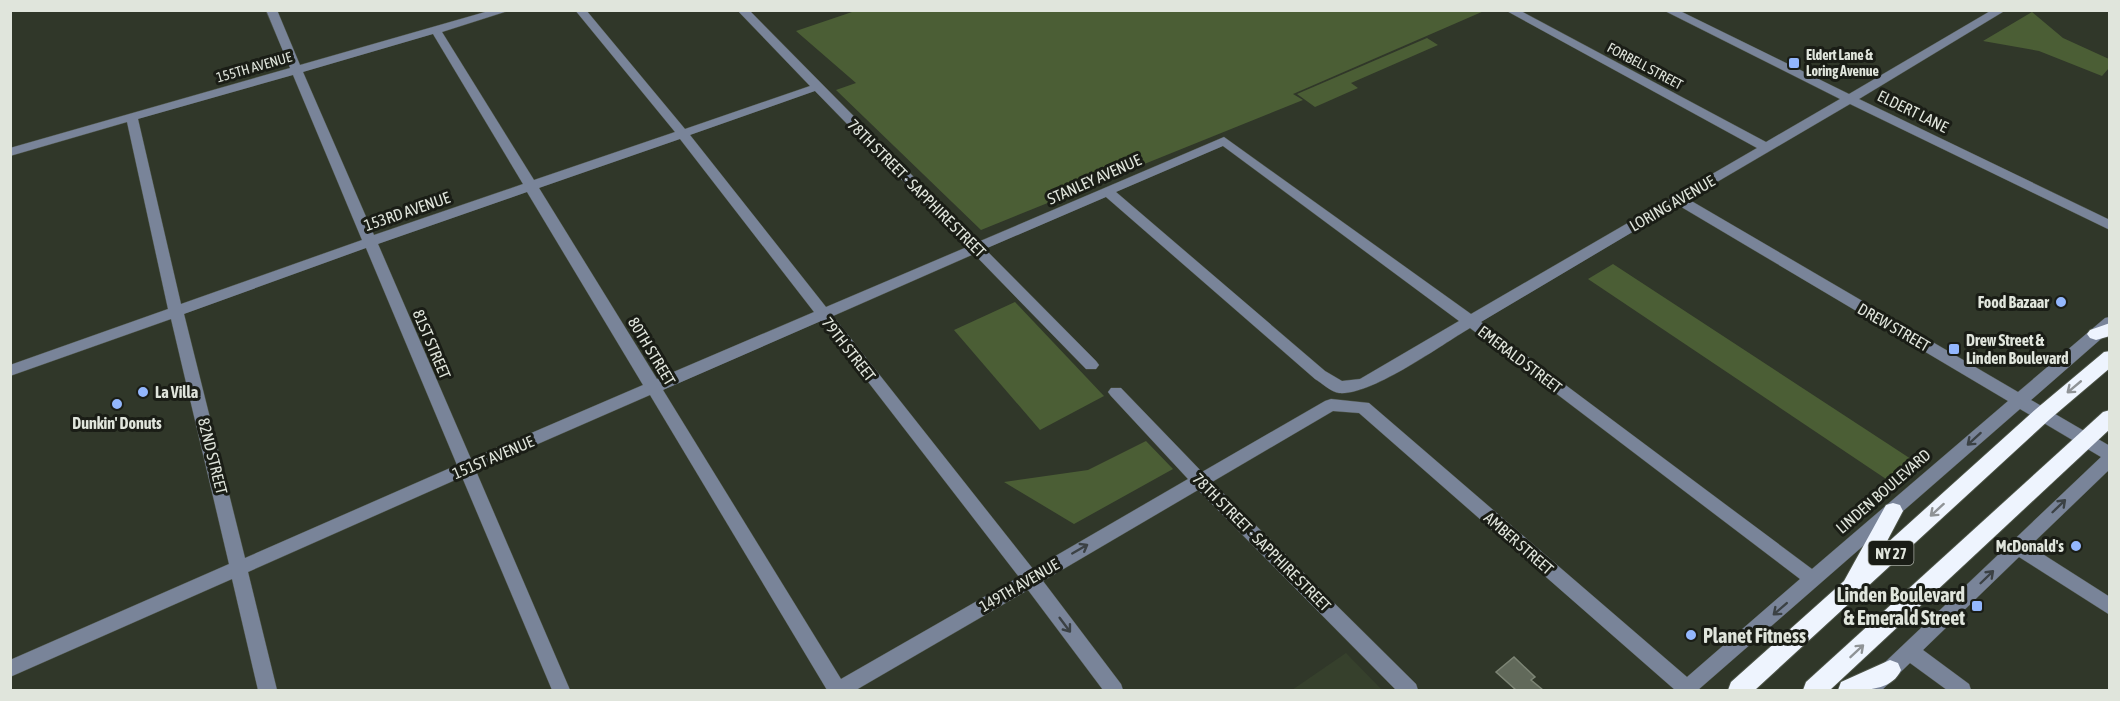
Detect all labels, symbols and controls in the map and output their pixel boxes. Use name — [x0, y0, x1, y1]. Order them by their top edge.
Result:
street label: FORBELL STREET — [1604, 39, 1686, 93]
place label: Eldert Lane & Loring Avenue — [1806, 47, 1879, 79]
street label: 155TH AVENUE — [214, 49, 294, 85]
marker: Eldert Lane & Loring Avenue — [1787, 56, 1801, 70]
street label: ELDERT LANE — [1875, 86, 1951, 136]
street label: 78TH STREET - SAPPHIRE STREET — [844, 115, 990, 261]
street label: STANLEY AVENUE — [1044, 150, 1144, 208]
street label: LORING AVENUE — [1626, 171, 1718, 235]
street label: 153RD AVENUE — [362, 188, 452, 234]
place label: Food Bazaar — [1978, 293, 2049, 311]
marker: Food Bazaar — [2054, 295, 2068, 309]
street label: DREW STREET — [1855, 299, 1933, 355]
street label: 81ST STREET — [409, 307, 455, 381]
street label: 80TH STREET — [625, 314, 679, 388]
street label: 79TH STREET — [819, 314, 879, 384]
street label: EMERALD STREET — [1475, 322, 1565, 396]
place label: Drew Street & Linden Boulevard — [1966, 331, 2069, 367]
marker: Drew Street & Linden Boulevard — [1947, 342, 1961, 356]
one-way arrow — [2066, 381, 2082, 394]
place label: La Villa — [155, 383, 198, 401]
marker: La Villa — [136, 385, 150, 399]
marker: Dunkin' Donuts — [110, 397, 124, 411]
place label: Dunkin' Donuts — [72, 414, 162, 432]
street label: 82ND STREET — [195, 416, 231, 496]
street label: 151ST AVENUE — [450, 432, 536, 482]
one-way arrow — [1966, 432, 1982, 445]
street label: LINDEN BOULEVARD — [1832, 445, 1934, 537]
street label: 78TH STREET - SAPPHIRE STREET — [1189, 469, 1335, 615]
one-way arrow — [2051, 499, 2066, 513]
one-way arrow — [1930, 503, 1945, 517]
street label: AMBER STREET — [1481, 508, 1557, 578]
place label: McDonald's — [1996, 537, 2064, 555]
marker: McDonald's — [2069, 539, 2083, 553]
road number: NY 27 — [1868, 541, 1914, 565]
one-way arrow — [1071, 543, 1088, 555]
street label: 149TH AVENUE — [976, 555, 1062, 615]
one-way arrow — [1979, 570, 1994, 584]
place label: Linden Boulevard & Emerald Street — [1837, 583, 1965, 629]
marker: Linden Boulevard & Emerald Street — [1970, 599, 1984, 613]
one-way arrow — [1773, 602, 1788, 616]
one-way arrow — [1059, 617, 1071, 633]
place label: Planet Fitness — [1703, 624, 1806, 647]
marker: Planet Fitness — [1684, 628, 1698, 642]
one-way arrow — [1849, 644, 1864, 658]

